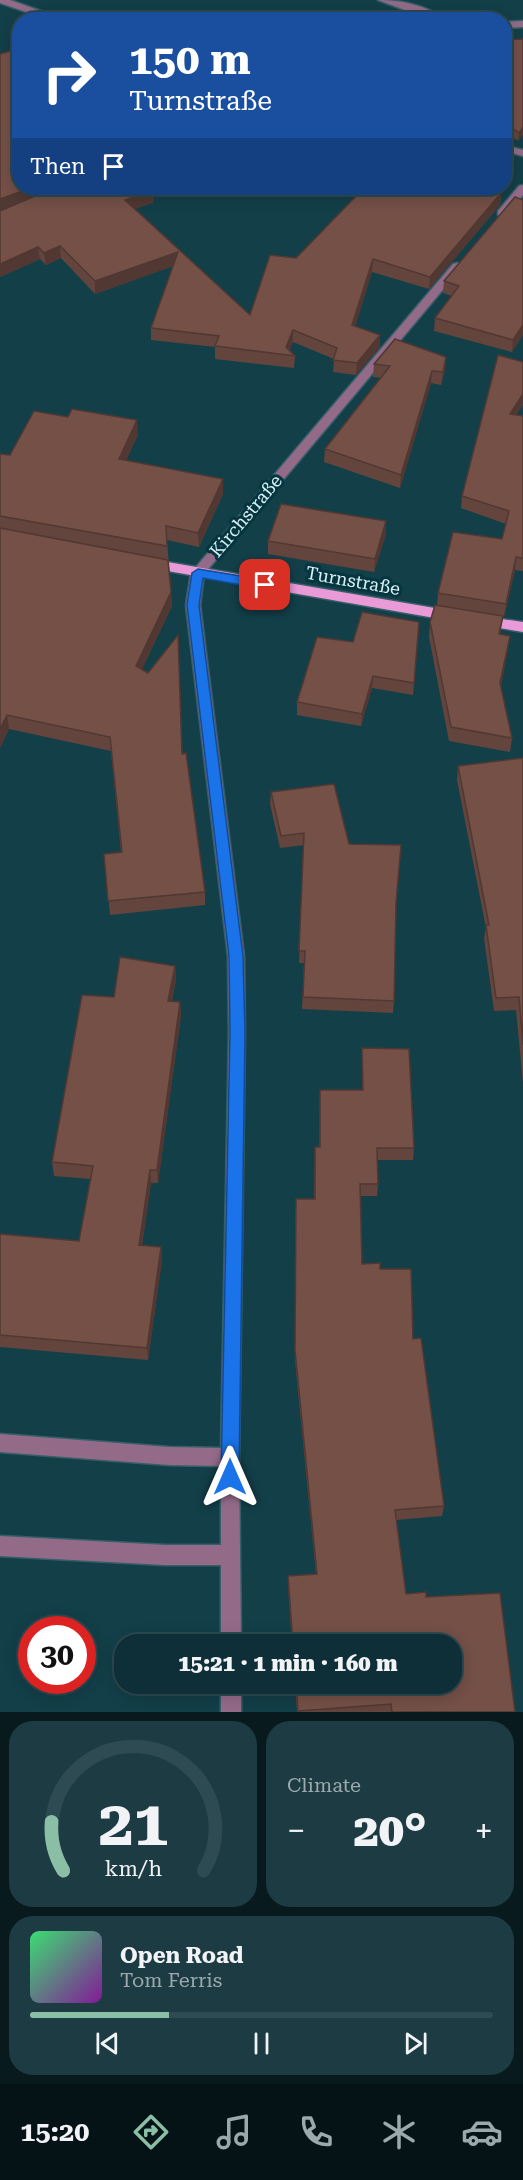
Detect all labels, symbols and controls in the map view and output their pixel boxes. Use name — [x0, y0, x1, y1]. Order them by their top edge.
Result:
text: 150 m — [129, 35, 251, 84]
icon: right — [30, 36, 108, 114]
text: Turnstraße — [129, 85, 272, 117]
icon: arrive — [97, 150, 130, 183]
text: Then — [30, 154, 85, 179]
street label: Kirchstraße — [205, 470, 286, 561]
pin — [239, 559, 290, 610]
street label: Turnstraße — [304, 562, 402, 599]
icon: arrive — [248, 568, 281, 601]
position arrow — [198, 1445, 262, 1509]
speed limit sign: 30 — [18, 1616, 96, 1694]
text: 15:21 · 1 min · 160 m — [178, 1651, 398, 1676]
text: Climate — [287, 1773, 361, 1797]
text: 21 — [98, 1787, 168, 1860]
text: 20° — [354, 1804, 427, 1857]
text: − — [287, 1811, 305, 1850]
text: + — [475, 1811, 493, 1850]
text: km/h — [104, 1856, 162, 1881]
text: Open Road — [120, 1943, 243, 1968]
text: Tom Ferris — [120, 1968, 222, 1992]
icon: previous — [91, 2027, 124, 2060]
icon: pause — [245, 2027, 278, 2060]
icon: next — [399, 2027, 432, 2060]
icon: directions — [130, 2111, 172, 2153]
icon: music — [213, 2111, 255, 2153]
icon: phone — [295, 2111, 337, 2153]
icon: climate — [378, 2111, 420, 2153]
icon: car — [461, 2111, 503, 2153]
text: 15:20 — [20, 2116, 89, 2148]

